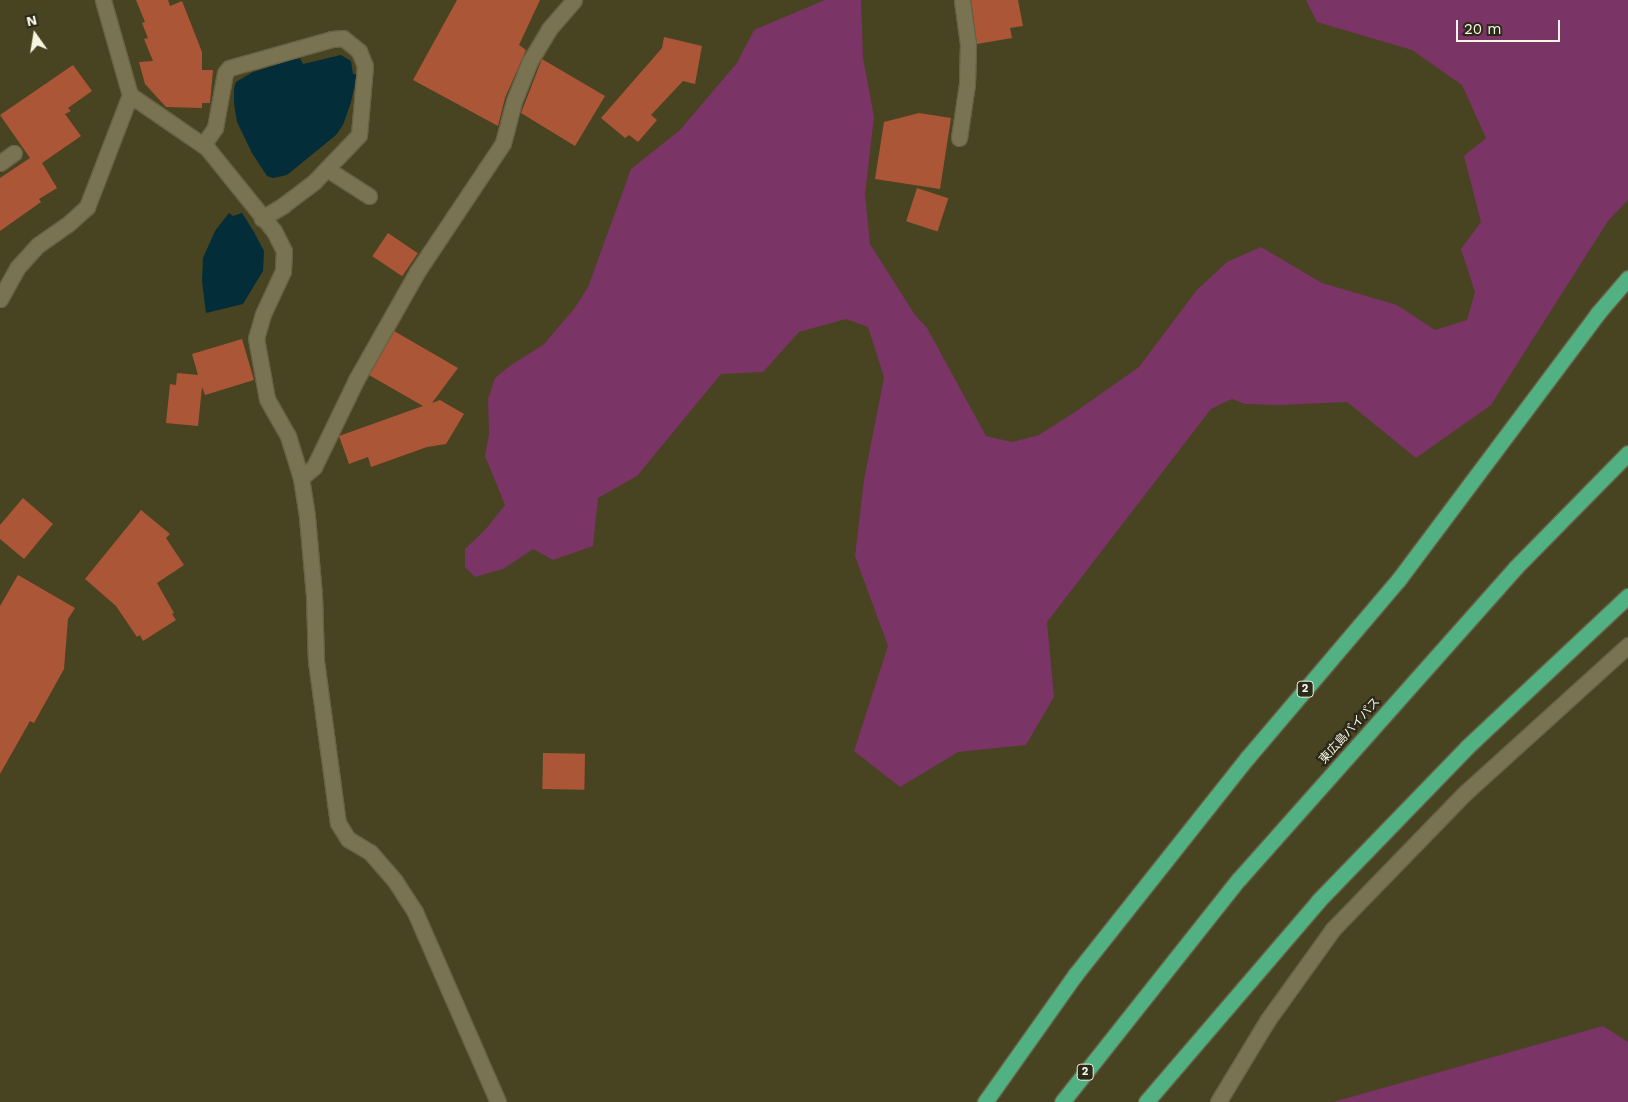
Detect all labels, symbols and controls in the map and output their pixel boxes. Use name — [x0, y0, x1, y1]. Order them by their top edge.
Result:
north arrow — [10, 10, 60, 60]
scale bar — [1458, 10, 1562, 42]
text: N — [25, 11, 38, 29]
text: 20 m — [1464, 20, 1502, 38]
road number: 2 — [1296, 681, 1314, 698]
street label: 東広島バイパス — [1317, 695, 1383, 767]
road number: 2 — [1076, 1064, 1094, 1080]

